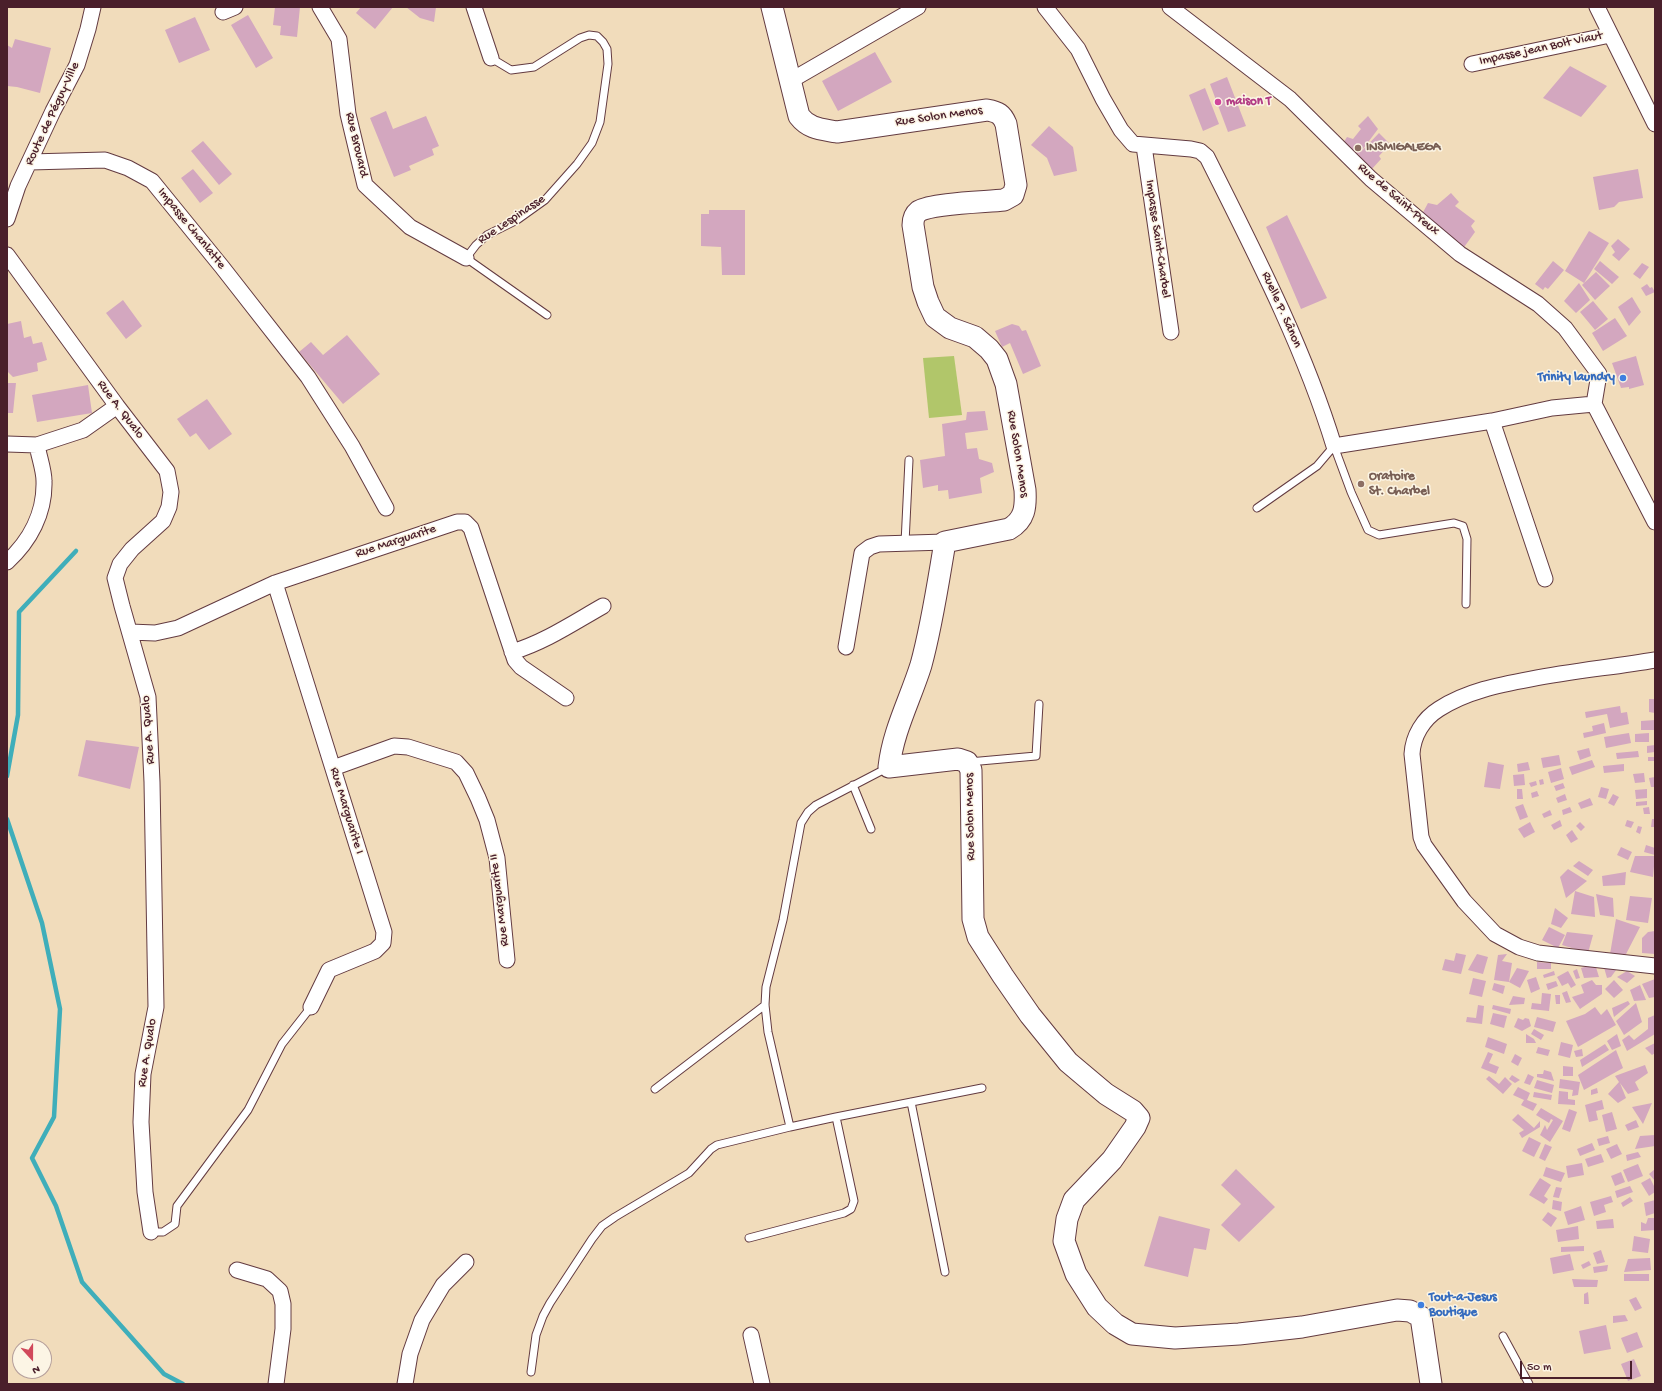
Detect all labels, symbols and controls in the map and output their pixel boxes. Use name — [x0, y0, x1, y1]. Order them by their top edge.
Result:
street label: Impasse jean Bolt Viaut — [1478, 28, 1604, 70]
street label: Route de Péguy-Ville — [22, 60, 84, 168]
place label: maison T — [1226, 94, 1271, 110]
marker: maison T — [1213, 97, 1223, 107]
street label: Rue Solon Menos — [894, 103, 984, 131]
street label: Rue Brouard — [341, 111, 371, 179]
place label: INSMIGALEGA — [1366, 140, 1440, 156]
marker: INSMIGALEGA — [1353, 143, 1363, 153]
street label: Rue de Saint-Preux — [1354, 160, 1442, 240]
street label: Impasse Saint-Charbel — [1141, 179, 1173, 299]
street label: Impasse Chanlatte — [153, 185, 229, 273]
street label: Rue Lespinasse — [475, 192, 549, 248]
street label: Ruelle P. Sânon — [1257, 269, 1305, 351]
place label: Trinity laundry — [1538, 370, 1615, 386]
marker: Trinity laundry — [1618, 373, 1628, 383]
street label: Rue A. Qualo — [93, 378, 147, 442]
street label: Rue Solon Menos — [1002, 409, 1032, 499]
place label: Oratoire St. Charbel — [1369, 469, 1430, 500]
marker: Oratoire St. Charbel — [1356, 479, 1366, 489]
street label: Rue Marguarite — [354, 522, 438, 562]
street label: Rue A. Qualo — [139, 695, 159, 765]
street label: Rue Marguarite I — [325, 766, 367, 856]
street label: Rue Solon Menos — [962, 773, 980, 861]
street label: Rue Marguarite II — [487, 853, 513, 947]
street label: Rue A. Qualo — [135, 1018, 161, 1088]
place label: Tout-a-Jesus Boutique — [1429, 1290, 1497, 1321]
marker: Tout-a-Jesus Boutique — [1416, 1300, 1426, 1310]
north arrow — [12, 1339, 52, 1379]
scale bar — [1522, 1353, 1634, 1379]
text: 50 m — [1527, 1361, 1552, 1375]
text: N — [30, 1362, 41, 1376]

